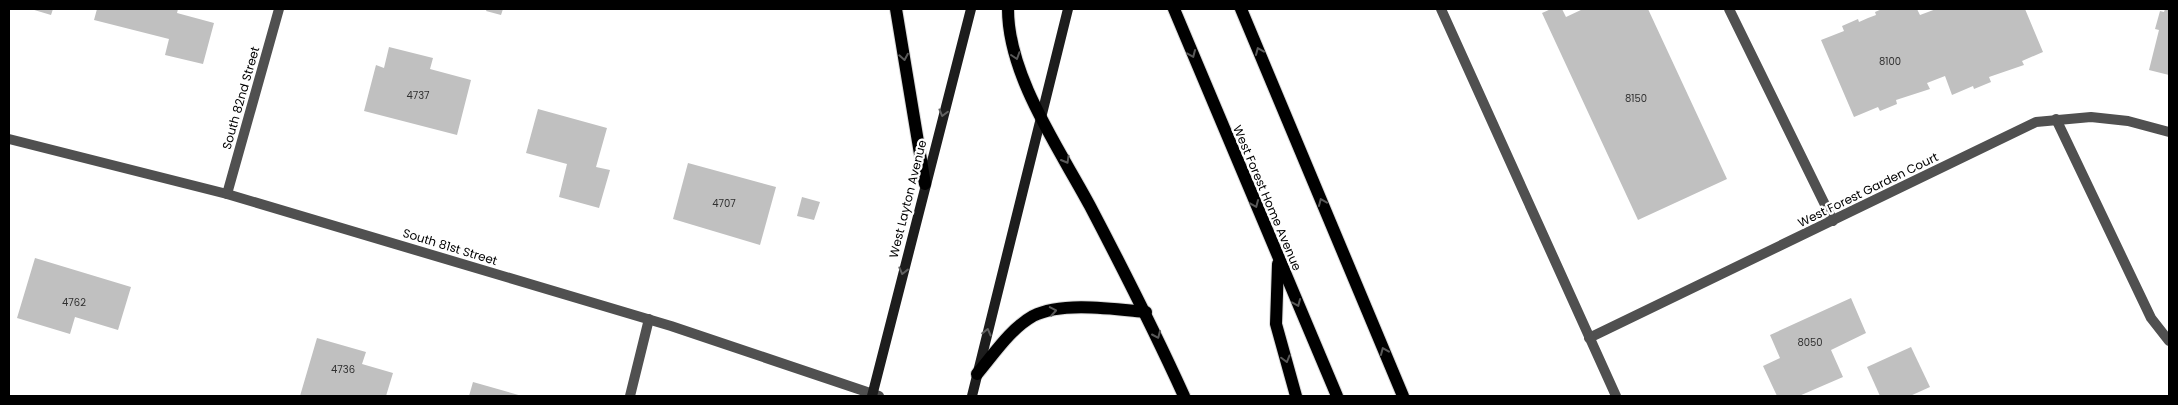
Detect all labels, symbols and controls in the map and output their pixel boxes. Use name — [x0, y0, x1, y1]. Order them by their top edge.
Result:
street label: South 82nd Street — [218, 44, 263, 151]
one-way arrow — [1255, 48, 1265, 56]
one-way arrow — [1186, 49, 1197, 58]
one-way arrow — [899, 52, 909, 61]
one-way arrow — [1010, 52, 1020, 60]
house number: 8100 — [1879, 54, 1901, 69]
house number: 4737 — [406, 88, 430, 103]
house number: 8150 — [1625, 91, 1647, 106]
one-way arrow — [938, 109, 949, 118]
street label: West Forest Home Avenue — [1229, 122, 1306, 273]
street label: West Layton Avenue — [885, 138, 930, 260]
street label: West Forest Garden Court — [1795, 148, 1941, 231]
one-way arrow — [1059, 155, 1069, 164]
house number: 4707 — [712, 196, 736, 211]
one-way arrow — [1317, 198, 1327, 206]
one-way arrow — [1248, 199, 1259, 208]
street label: South 81st Street — [401, 224, 500, 269]
one-way arrow — [898, 266, 909, 275]
house number: 4762 — [62, 295, 86, 310]
one-way arrow — [1291, 298, 1301, 307]
one-way arrow — [1048, 307, 1057, 317]
one-way arrow — [982, 328, 992, 336]
one-way arrow — [1150, 330, 1161, 339]
house number: 8050 — [1797, 335, 1823, 350]
one-way arrow — [1380, 347, 1391, 356]
one-way arrow — [1280, 354, 1290, 362]
house number: 4736 — [331, 362, 355, 377]

